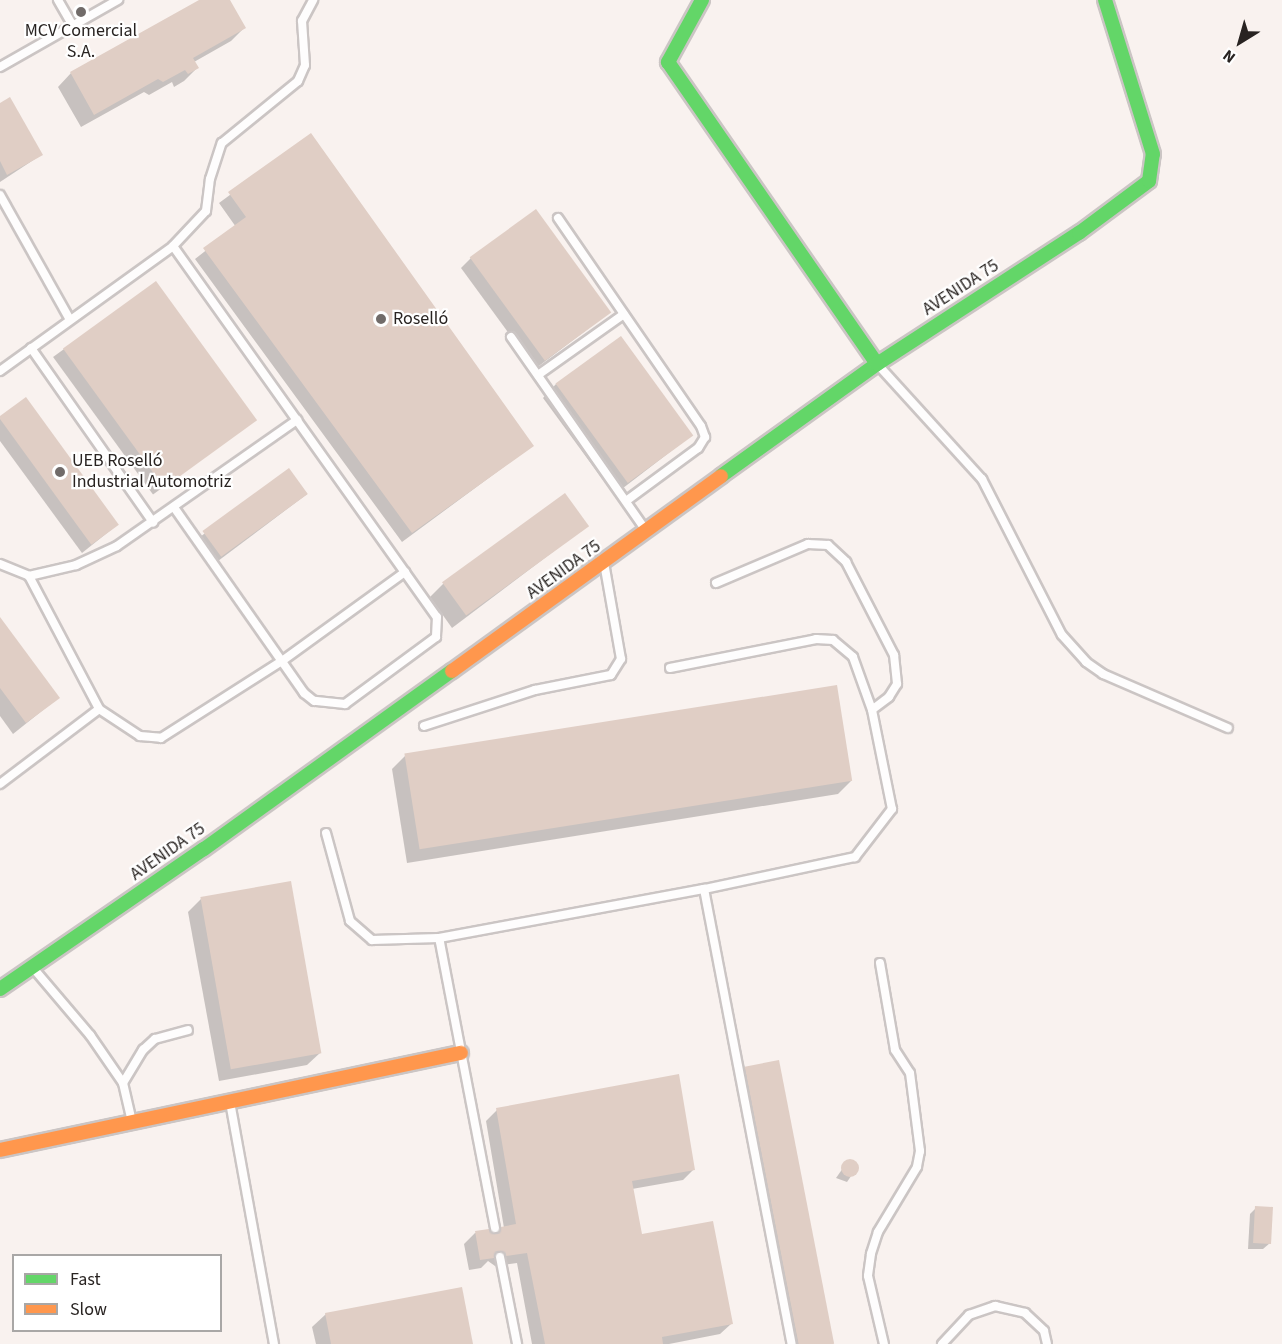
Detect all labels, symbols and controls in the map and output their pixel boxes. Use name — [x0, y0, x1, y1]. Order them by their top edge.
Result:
marker: MCV Comercial S.A. — [74, 5, 88, 19]
north arrow — [1210, 12, 1270, 72]
place label: MCV Comercial S.A. — [25, 21, 137, 63]
text: N — [1218, 44, 1240, 68]
street label: AVENIDA 75 — [919, 255, 1003, 321]
place label: Roselló — [393, 308, 448, 330]
marker: Roselló — [374, 312, 388, 326]
place label: UEB Roselló Industrial Automotriz — [72, 451, 231, 494]
marker: UEB Roselló Industrial Automotriz — [53, 465, 67, 479]
street label: AVENIDA 75 — [523, 536, 605, 604]
street label: AVENIDA 75 — [126, 818, 210, 886]
legend — [12, 1254, 222, 1332]
text: Fast — [70, 1267, 101, 1292]
text: Slow — [70, 1297, 107, 1322]

